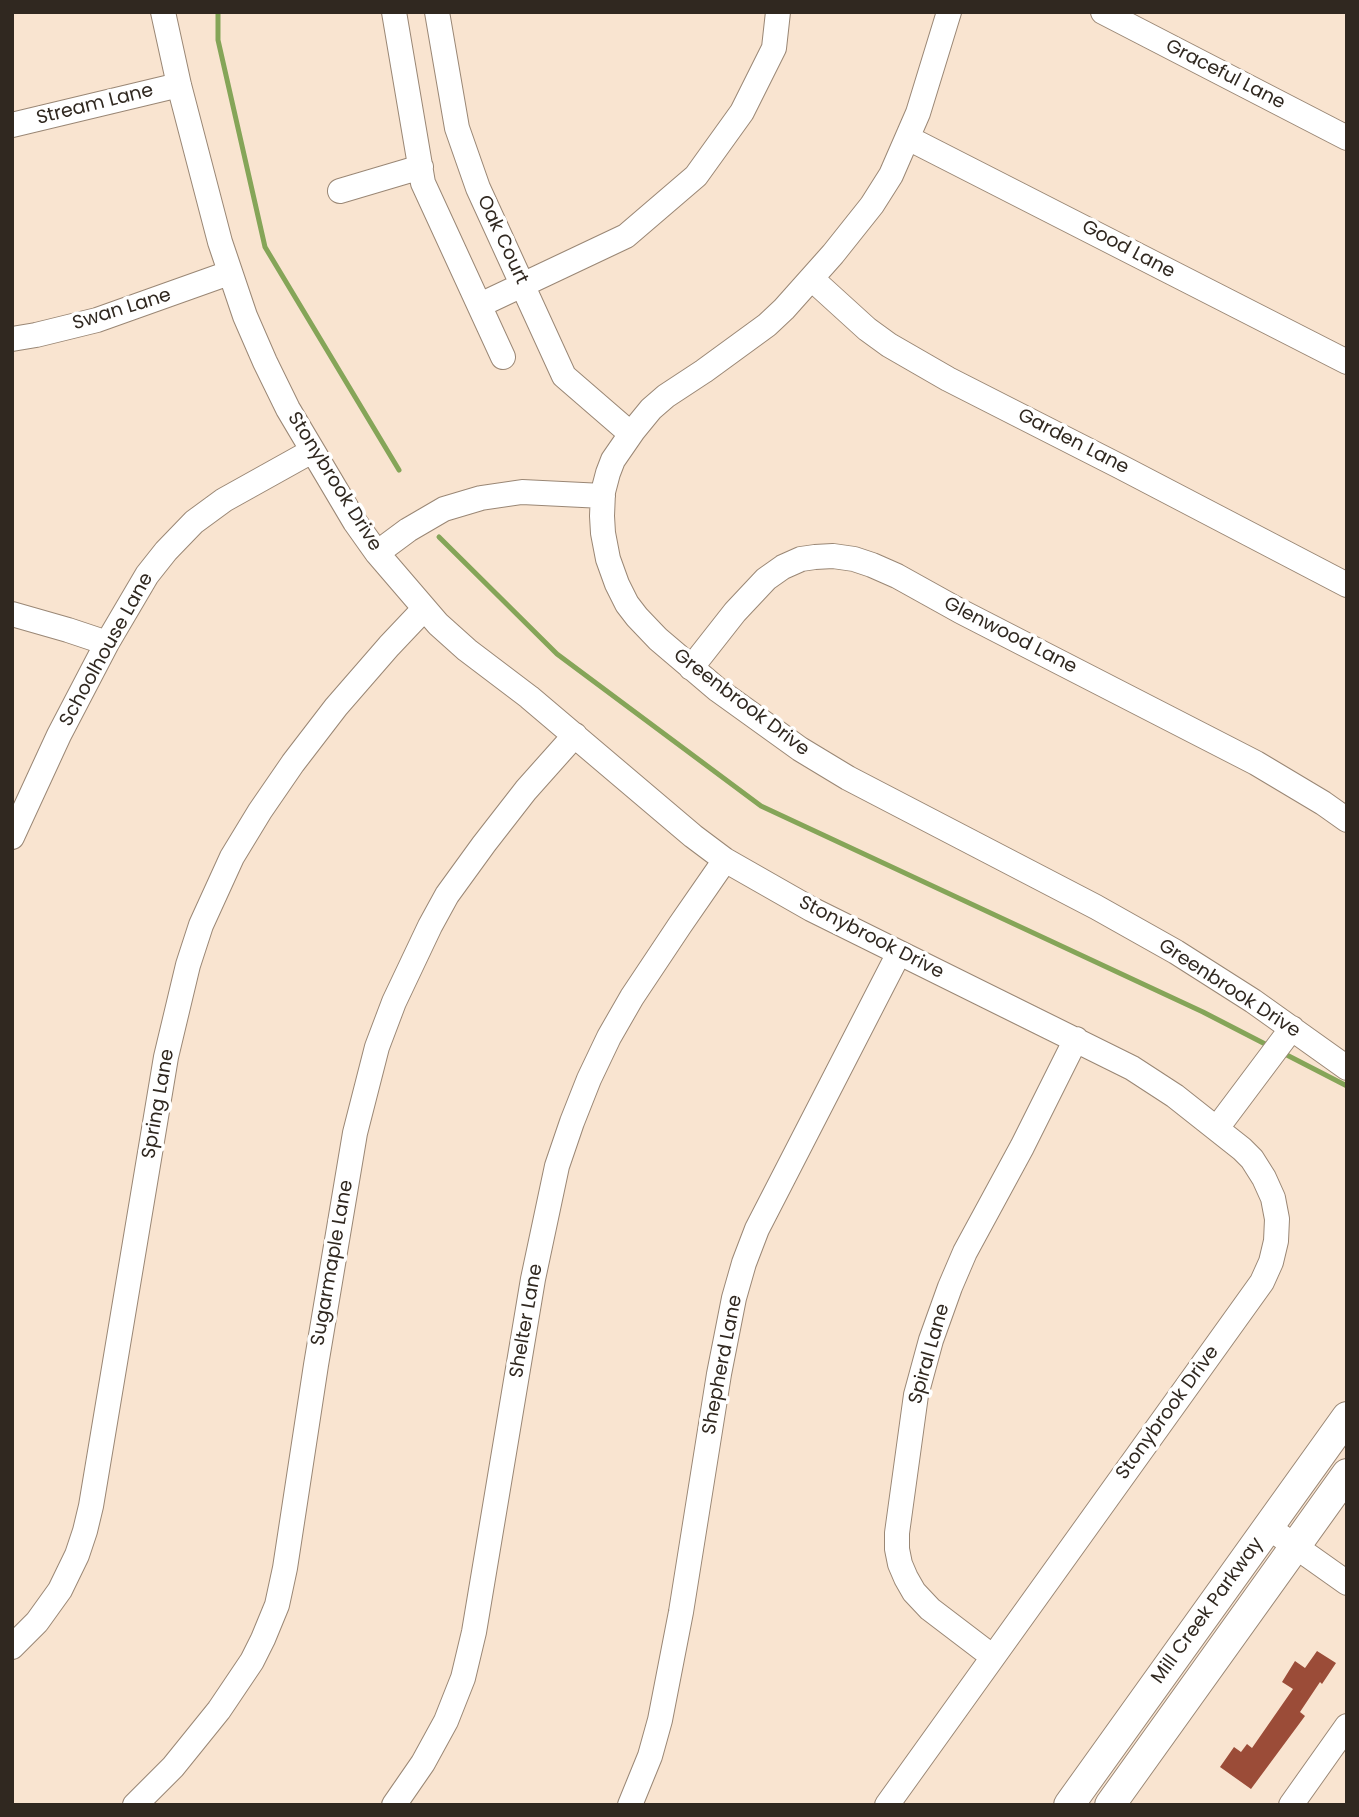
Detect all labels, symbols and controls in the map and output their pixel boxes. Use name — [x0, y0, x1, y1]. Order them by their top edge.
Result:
street label: Graceful Lane — [1161, 35, 1289, 115]
street label: Stream Lane — [34, 79, 156, 131]
street label: Oak Court — [471, 192, 533, 288]
street label: Good Lane — [1078, 216, 1178, 284]
street label: Swan Lane — [70, 284, 174, 336]
street label: Garden Lane — [1014, 404, 1132, 480]
street label: Stonybrook Drive — [282, 408, 386, 556]
street label: Schoolhouse Lane — [55, 569, 159, 731]
street label: Glenwood Lane — [940, 593, 1080, 679]
street label: Greenbrook Drive — [669, 644, 813, 762]
street label: Stonybrook Drive — [795, 892, 947, 984]
street label: Greenbrook Drive — [1154, 935, 1304, 1043]
street label: Spring Lane — [138, 1047, 180, 1161]
street label: Sugarmaple Lane — [307, 1178, 359, 1348]
street label: Shelter Lane — [506, 1262, 548, 1380]
street label: Shepherd Lane — [698, 1293, 748, 1437]
street label: Spiral Lane — [905, 1301, 955, 1407]
street label: Stonybrook Drive — [1112, 1342, 1224, 1484]
street label: Mill Creek Parkway — [1147, 1533, 1269, 1689]

